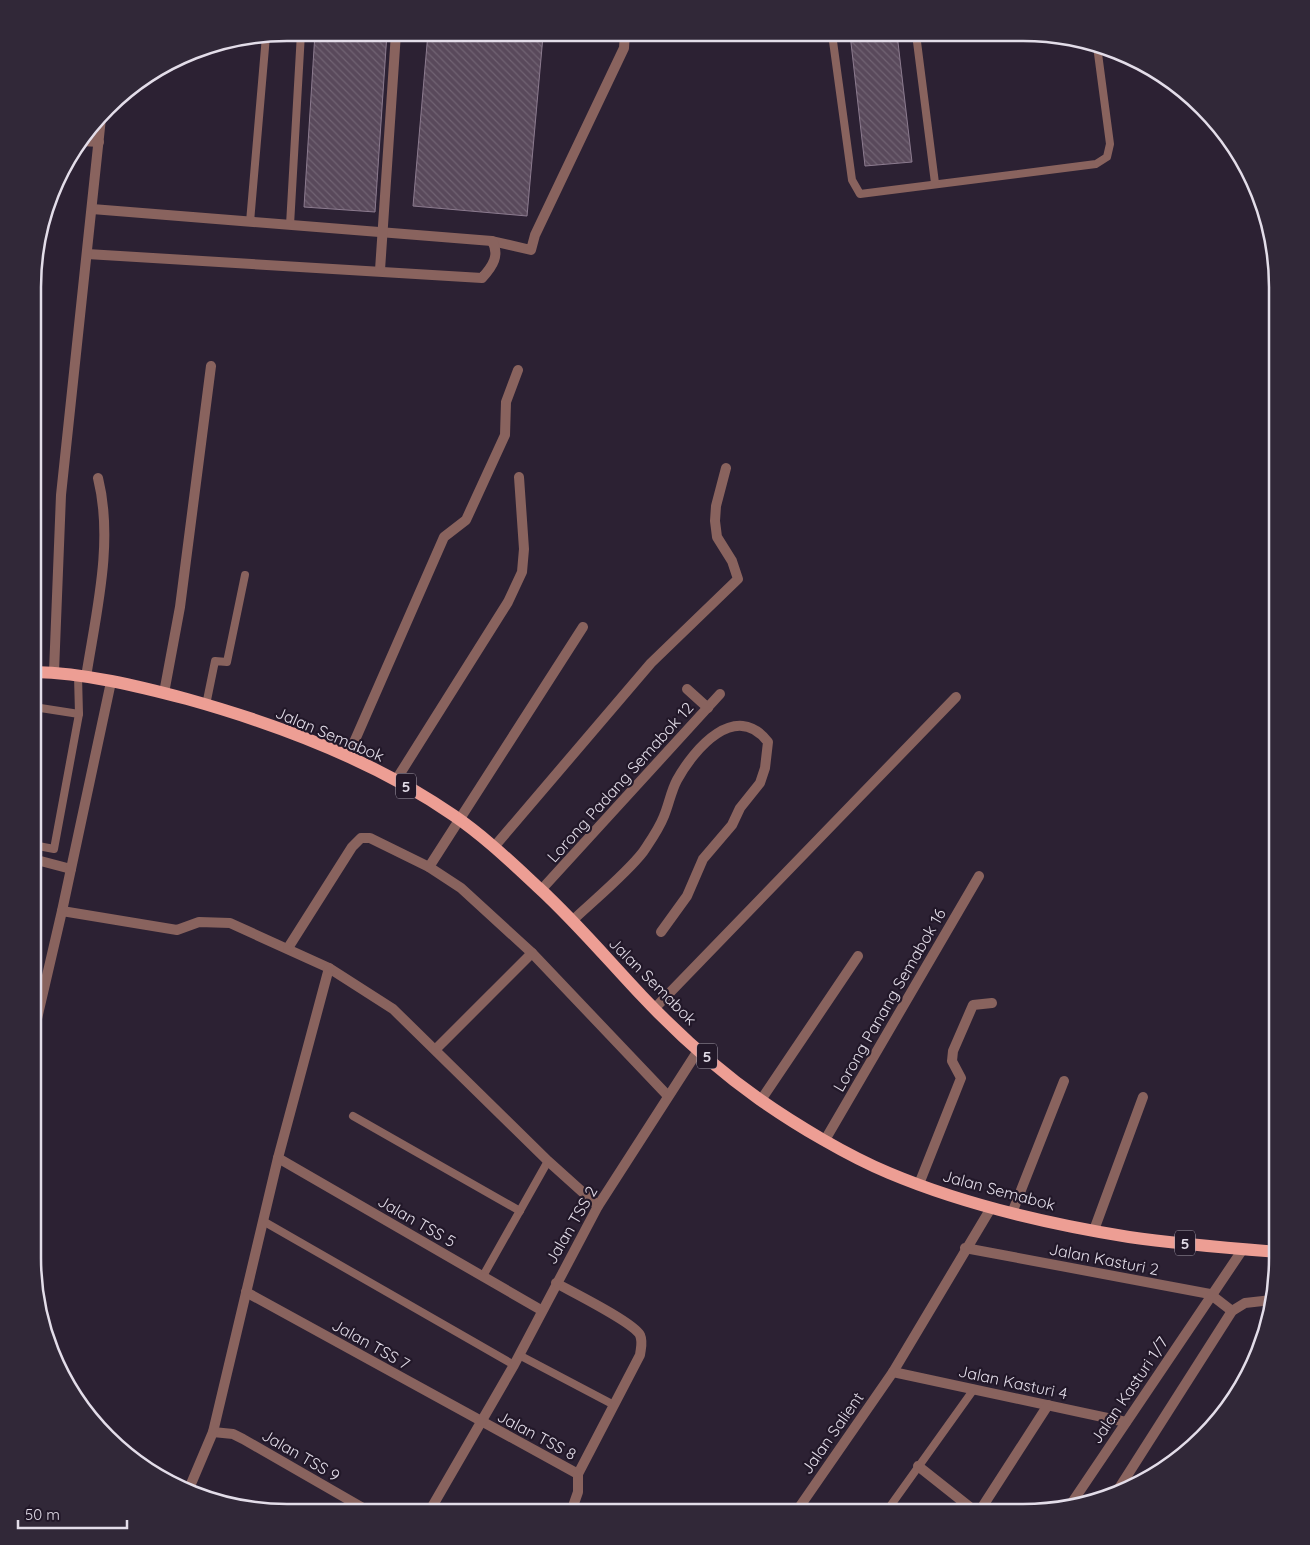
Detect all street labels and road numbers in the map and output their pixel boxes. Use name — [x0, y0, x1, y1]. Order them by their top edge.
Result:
street label: Lorong Padang Semabok 12 — [543, 698, 697, 866]
street label: Jalan Semabok — [273, 702, 387, 766]
road number: 5 — [396, 774, 416, 798]
street label: Lorong Panang Semabok 16 — [828, 905, 950, 1095]
street label: Jalan Semabok — [605, 933, 701, 1029]
road number: 5 — [697, 1044, 717, 1068]
street label: Jalan Semabok — [940, 1165, 1058, 1215]
street label: Jalan TSS 2 — [541, 1182, 601, 1268]
street label: Jalan TSS 5 — [375, 1191, 459, 1251]
road number: 5 — [1175, 1230, 1195, 1256]
street label: Jalan Kasturi 2 — [1048, 1239, 1161, 1279]
street label: Jalan TSS 7 — [329, 1314, 413, 1374]
street label: Jalan Kasturi 1/7 — [1086, 1333, 1172, 1447]
street label: Jalan Kasturi 4 — [957, 1361, 1069, 1403]
street label: Jalan Salient — [796, 1388, 868, 1478]
street label: Jalan TSS 8 — [494, 1406, 580, 1464]
street label: Jalan TSS 9 — [258, 1425, 344, 1485]

